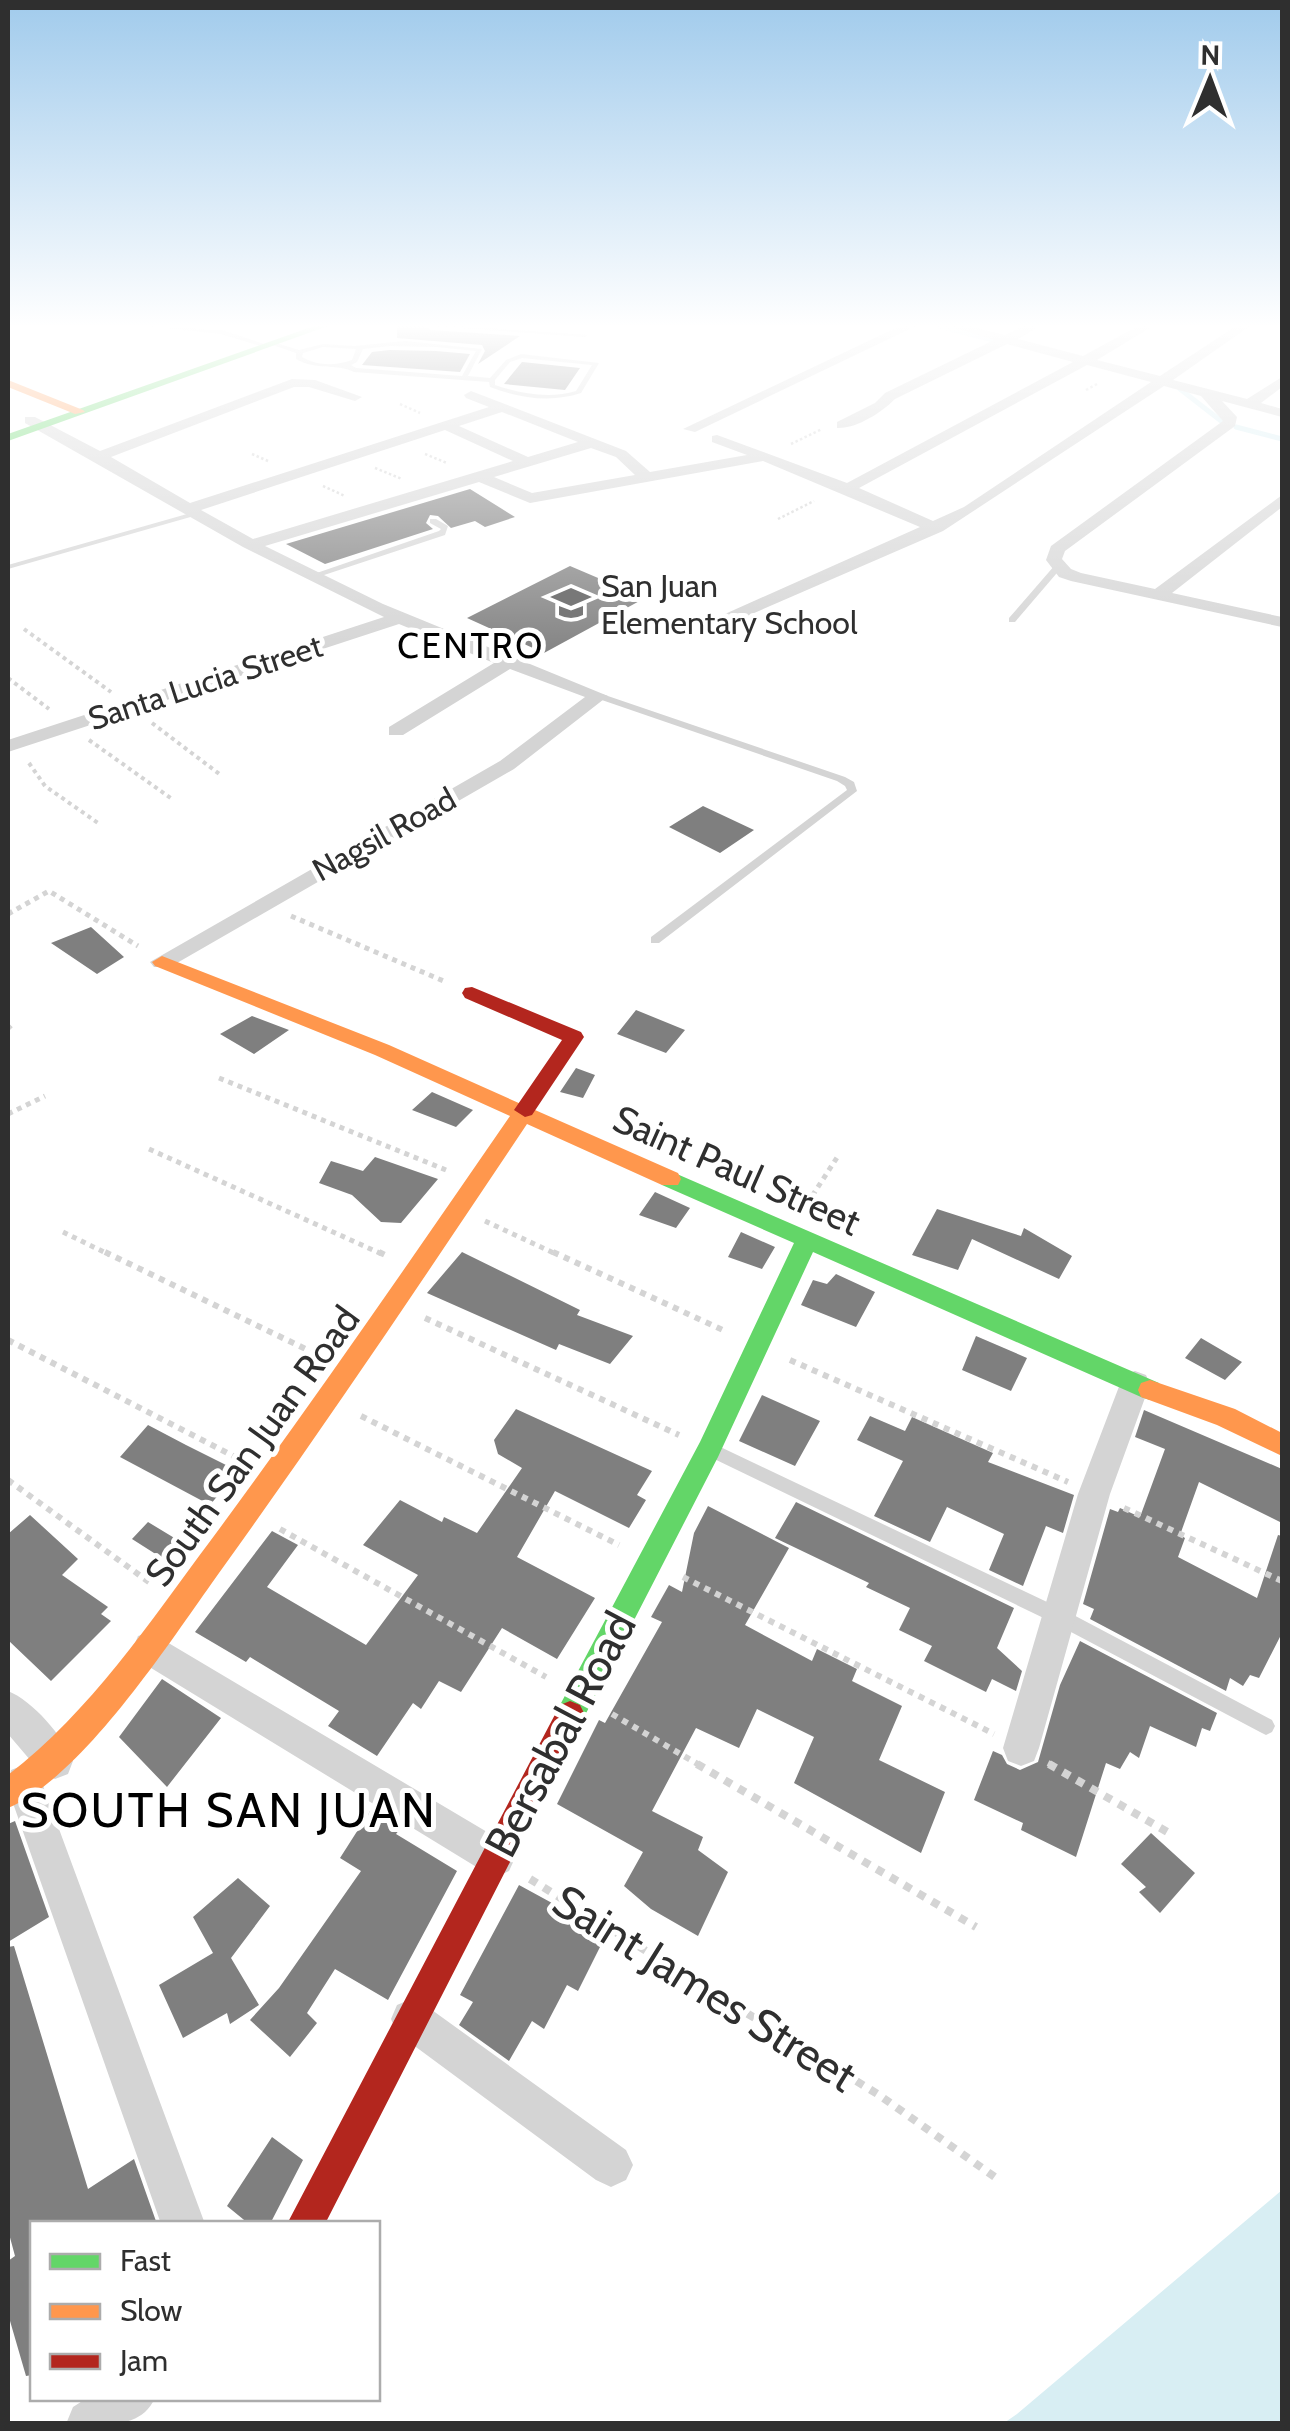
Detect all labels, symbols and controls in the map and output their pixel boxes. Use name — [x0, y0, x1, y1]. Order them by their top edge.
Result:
north arrow — [1160, 30, 1260, 130]
text: N — [1200, 38, 1221, 72]
place label: San Juan Elementary School — [601, 566, 858, 642]
school or university icon: San Juan Elementary School — [550, 582, 592, 624]
district label: CENTRO — [397, 624, 545, 667]
street label: Santa Lucia Street — [83, 626, 327, 738]
street label: Nagsil Road — [306, 779, 462, 889]
street label: Saint Paul Street — [606, 1095, 868, 1246]
street label: South San Juan Road — [135, 1297, 369, 1595]
street label: Bersabal Road — [473, 1602, 647, 1866]
district label: SOUTH SAN JUAN — [21, 1781, 437, 1839]
street label: Saint James Street — [544, 1873, 866, 2103]
legend — [30, 2221, 380, 2401]
text: Fast — [120, 2242, 171, 2279]
text: Slow — [120, 2292, 183, 2329]
text: Jam — [119, 2342, 168, 2379]

